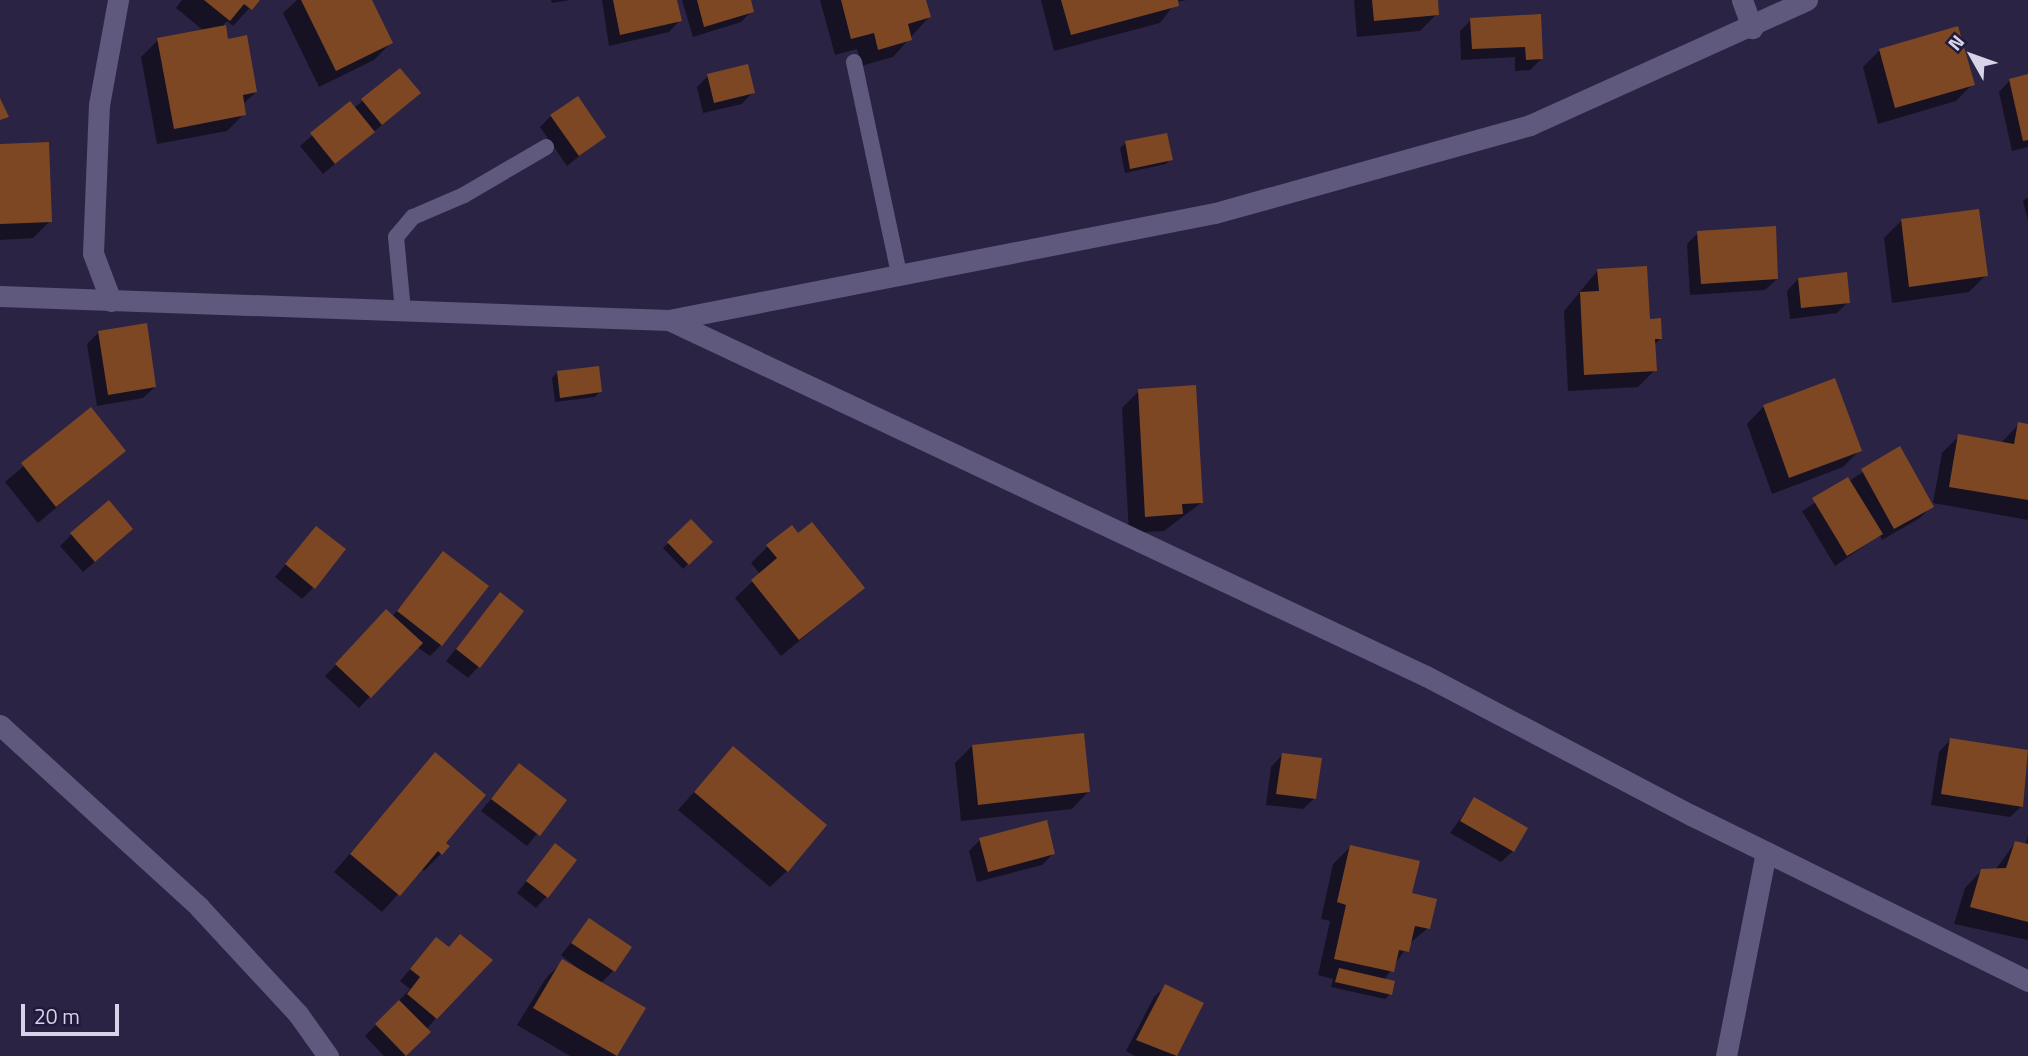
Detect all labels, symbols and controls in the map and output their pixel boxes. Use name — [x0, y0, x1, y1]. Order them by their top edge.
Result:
north arrow — [1937, 21, 2007, 91]
text: N — [1940, 28, 1971, 57]
scale bar — [24, 990, 122, 1034]
text: 20 m — [34, 1000, 80, 1032]

